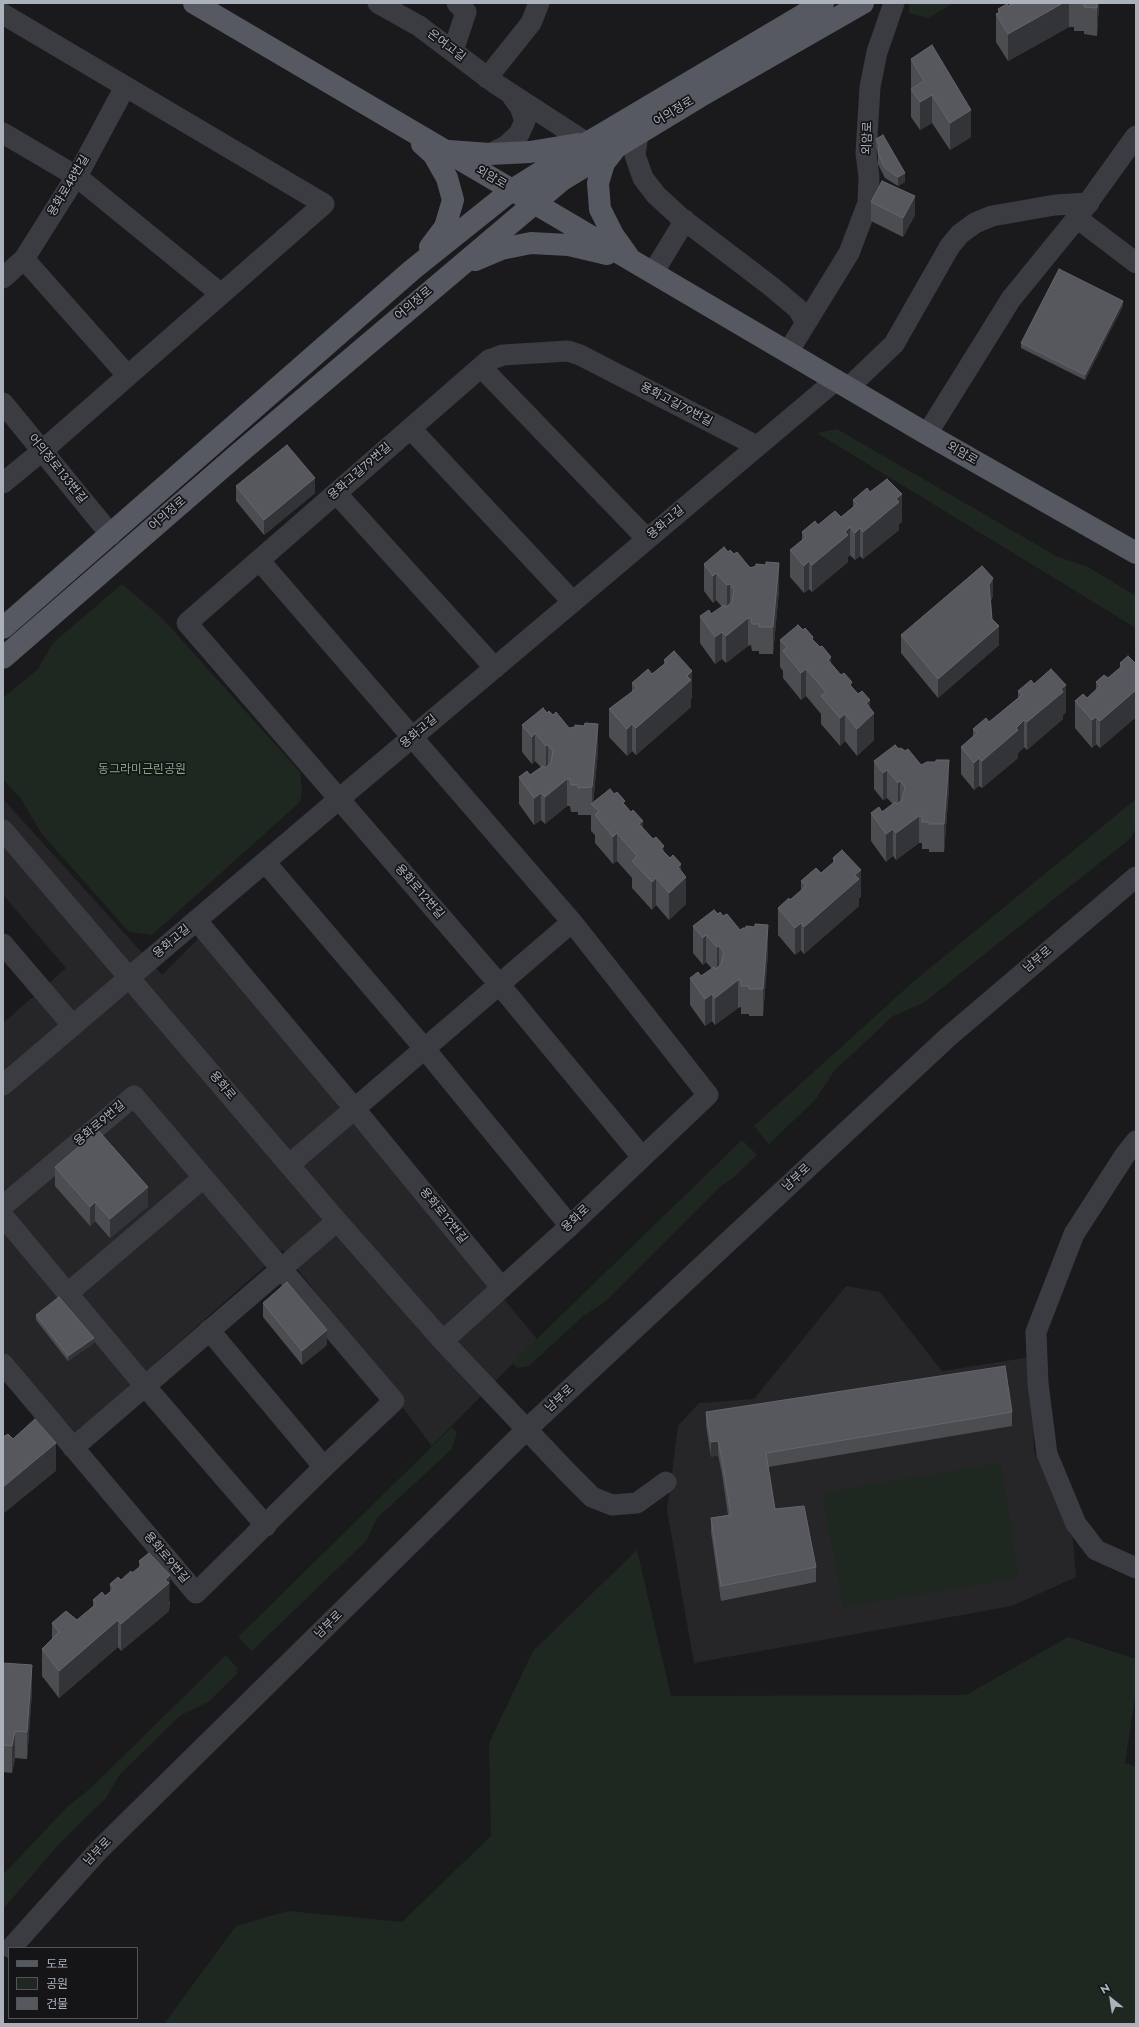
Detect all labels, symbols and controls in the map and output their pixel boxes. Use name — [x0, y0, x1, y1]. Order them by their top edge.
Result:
street label: 온여고길 — [424, 27, 468, 65]
street label: 어의정로 — [651, 94, 697, 130]
street label: 외암로 — [860, 121, 876, 155]
street label: 용화로48번길 — [45, 153, 93, 219]
street label: 외암로 — [473, 163, 509, 193]
street label: 어의정로 — [392, 284, 436, 324]
street label: 용화고길79번길 — [638, 380, 714, 430]
street label: 어의정로133번길 — [25, 432, 89, 506]
street label: 외암로 — [944, 439, 980, 469]
street label: 용화고길79번길 — [325, 441, 395, 503]
street label: 어의정로 — [147, 494, 189, 534]
street label: 용화고길 — [644, 503, 688, 543]
street label: 용화고길 — [397, 712, 441, 752]
park label: 동그라미근린공원 — [98, 763, 186, 777]
street label: 용화로12번길 — [391, 862, 447, 922]
street label: 용화고길 — [150, 922, 194, 962]
street label: 남부로 — [1021, 944, 1055, 976]
street label: 용화로 — [206, 1069, 238, 1103]
street label: 용화로9번길 — [72, 1099, 128, 1149]
street label: 남부로 — [780, 1161, 814, 1195]
street label: 용화로12번길 — [416, 1185, 470, 1247]
street label: 용화로 — [559, 1202, 593, 1236]
street label: 남부로 — [543, 1382, 577, 1416]
street label: 용화로9번길 — [141, 1530, 191, 1586]
street label: 남부로 — [312, 1608, 346, 1642]
street label: 남부로 — [81, 1835, 115, 1869]
legend — [8, 1947, 138, 2019]
text: 도로 — [46, 1955, 68, 1973]
text: 공원 — [46, 1975, 68, 1993]
north arrow — [1091, 1979, 1131, 2019]
text: N — [1097, 1979, 1113, 1998]
text: 건물 — [46, 1995, 68, 2013]

